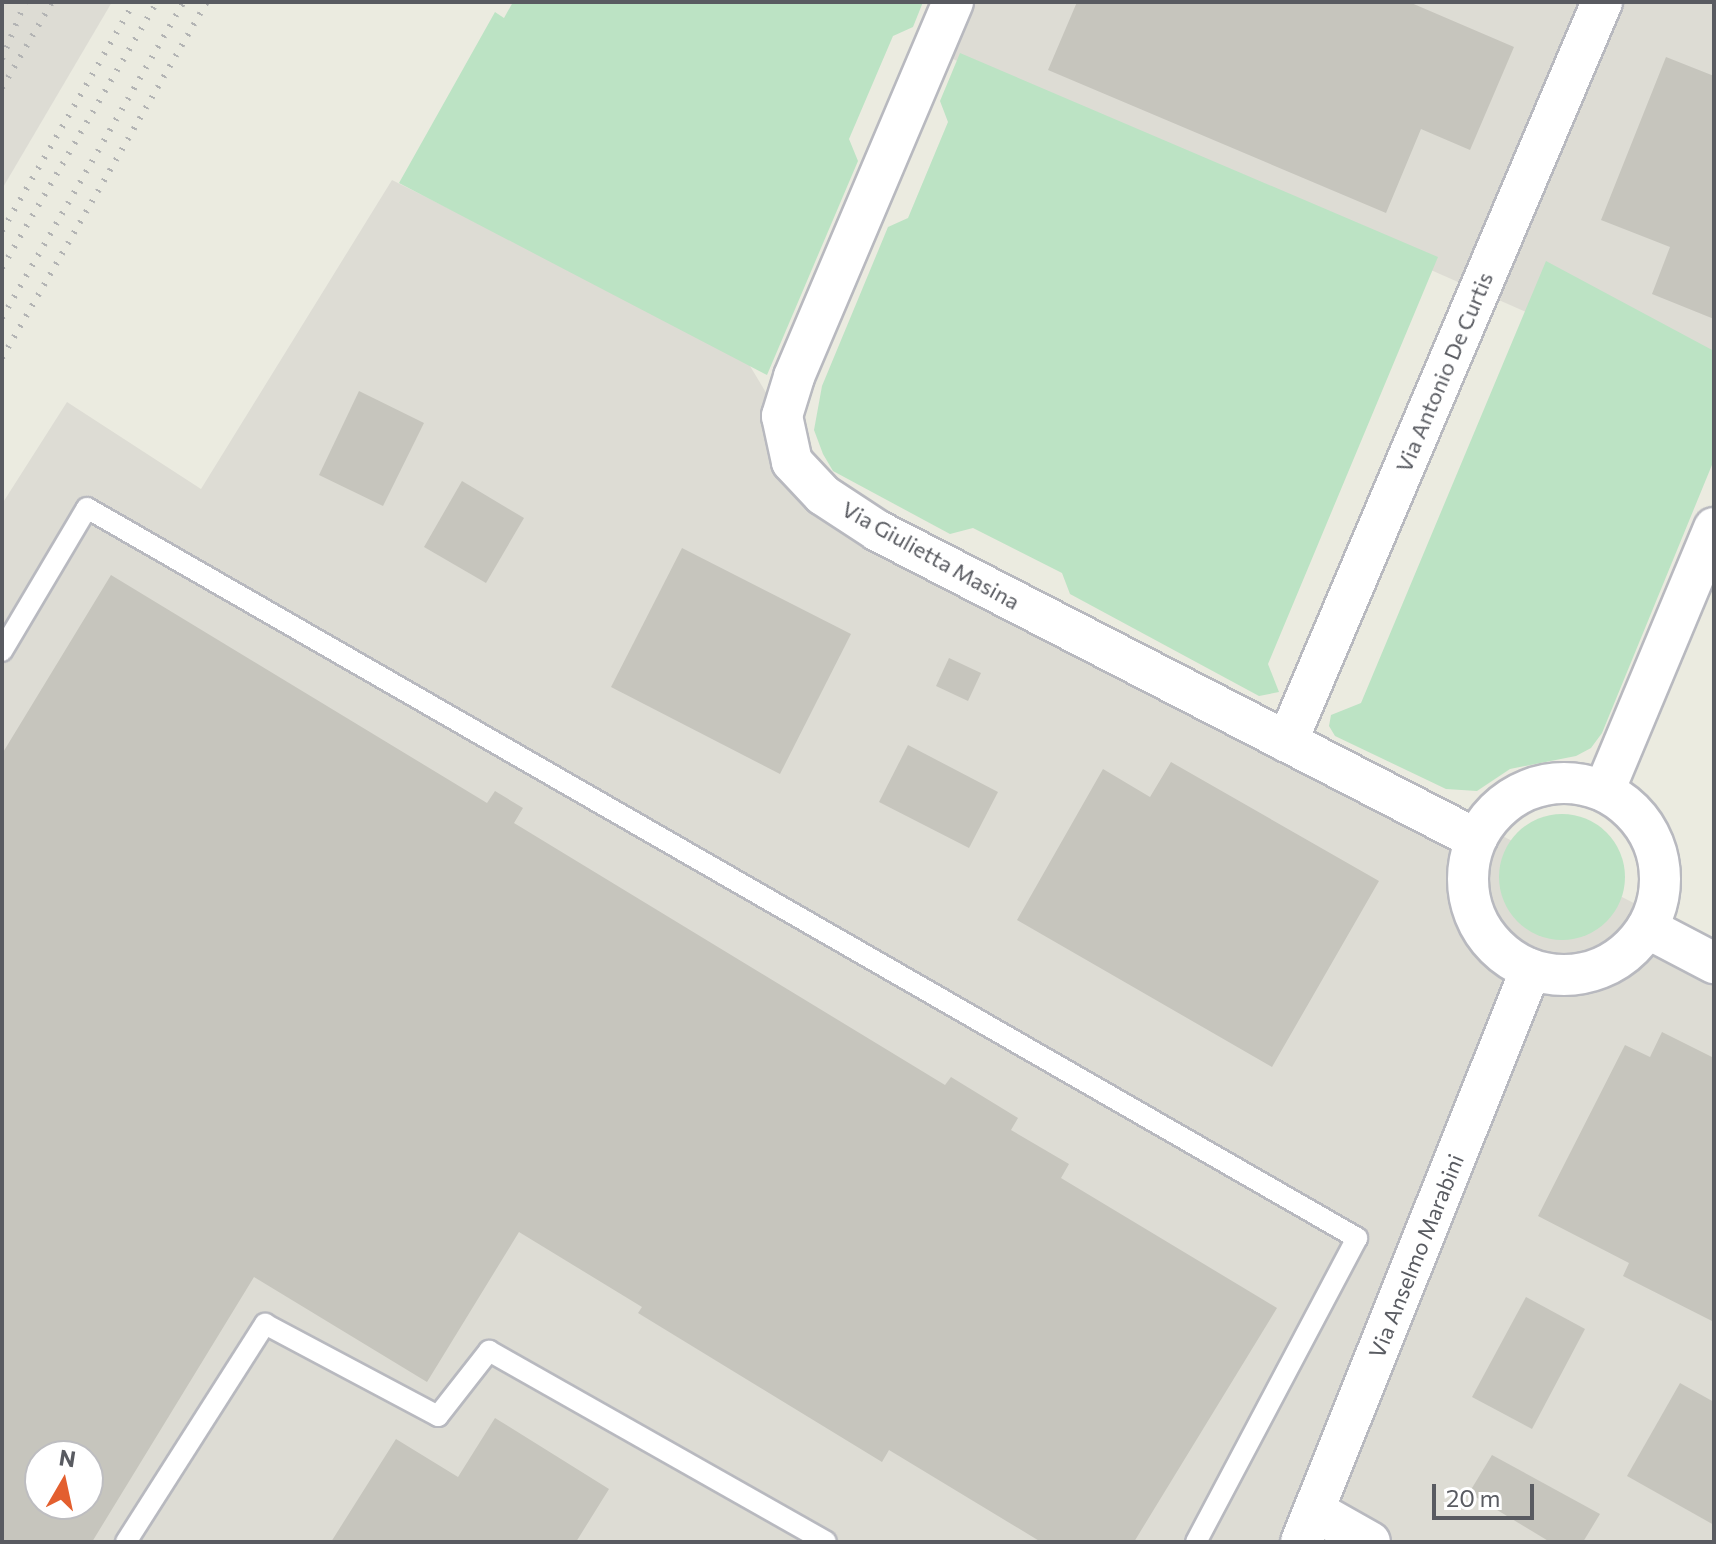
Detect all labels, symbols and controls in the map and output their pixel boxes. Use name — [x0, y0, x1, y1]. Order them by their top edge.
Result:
street label: Via Antonio De Curtis — [1390, 268, 1498, 476]
street label: Via Giulietta Masina — [838, 495, 1024, 615]
street label: Via Anselmo Marabini — [1363, 1150, 1469, 1362]
north arrow — [24, 1440, 104, 1520]
text: N — [57, 1443, 78, 1472]
scale bar — [1436, 1468, 1538, 1518]
text: 20 m — [1446, 1483, 1500, 1512]

